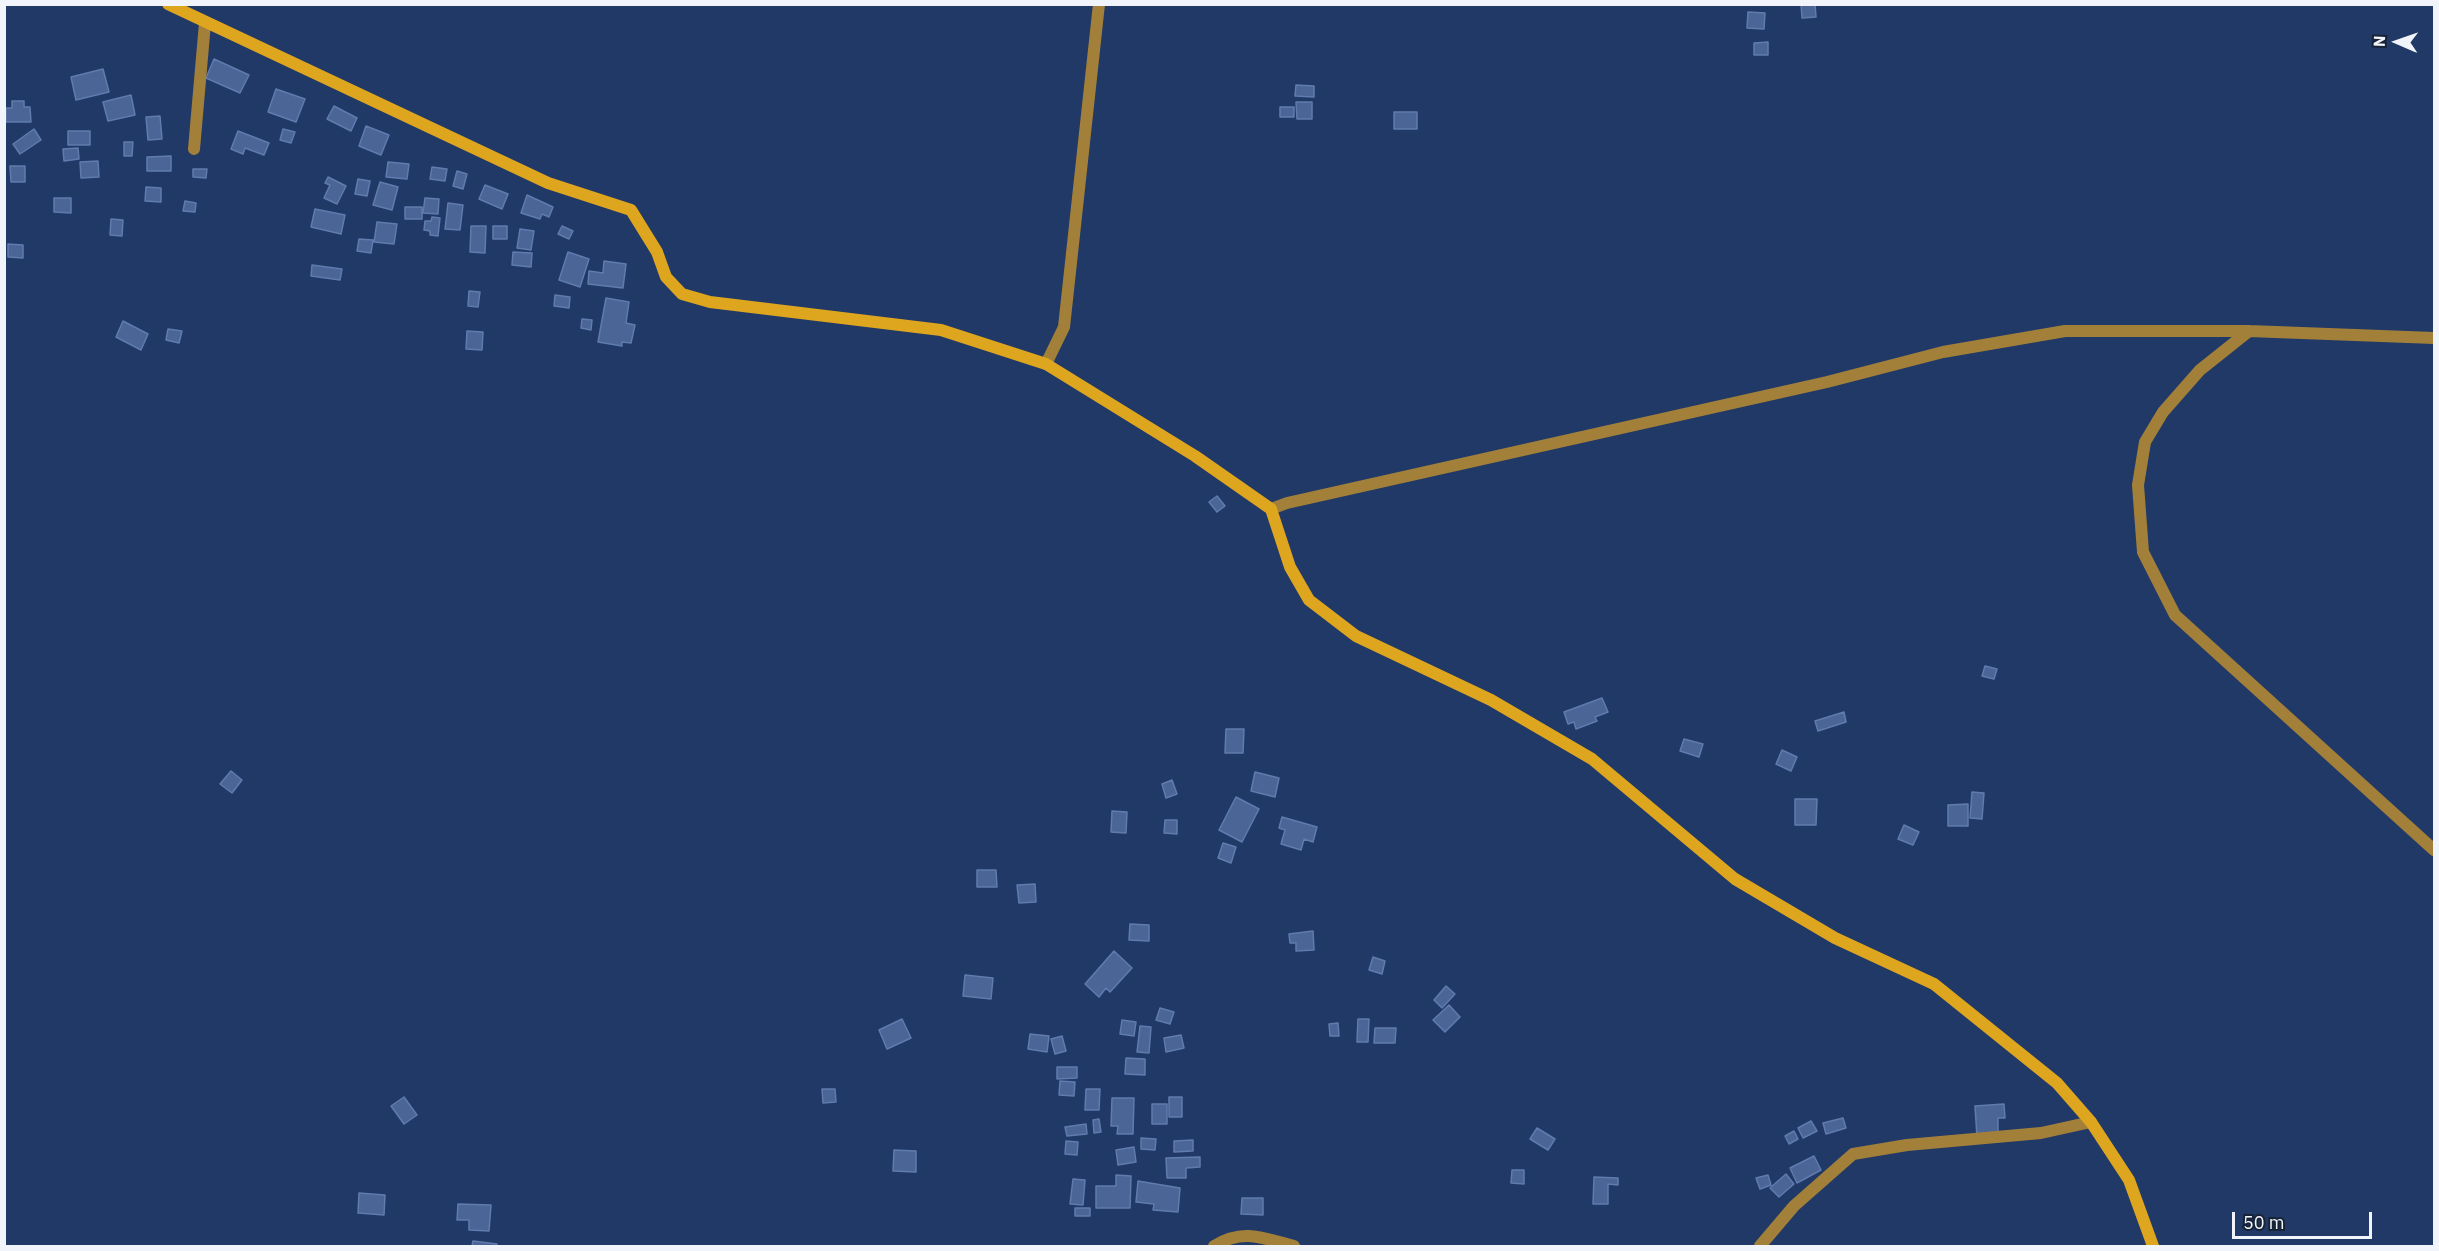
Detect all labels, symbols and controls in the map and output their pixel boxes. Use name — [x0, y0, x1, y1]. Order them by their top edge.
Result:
north arrow — [2367, 12, 2427, 72]
text: N — [2369, 35, 2389, 48]
scale bar — [2235, 1200, 2374, 1238]
text: 50 m — [2243, 1211, 2285, 1234]

